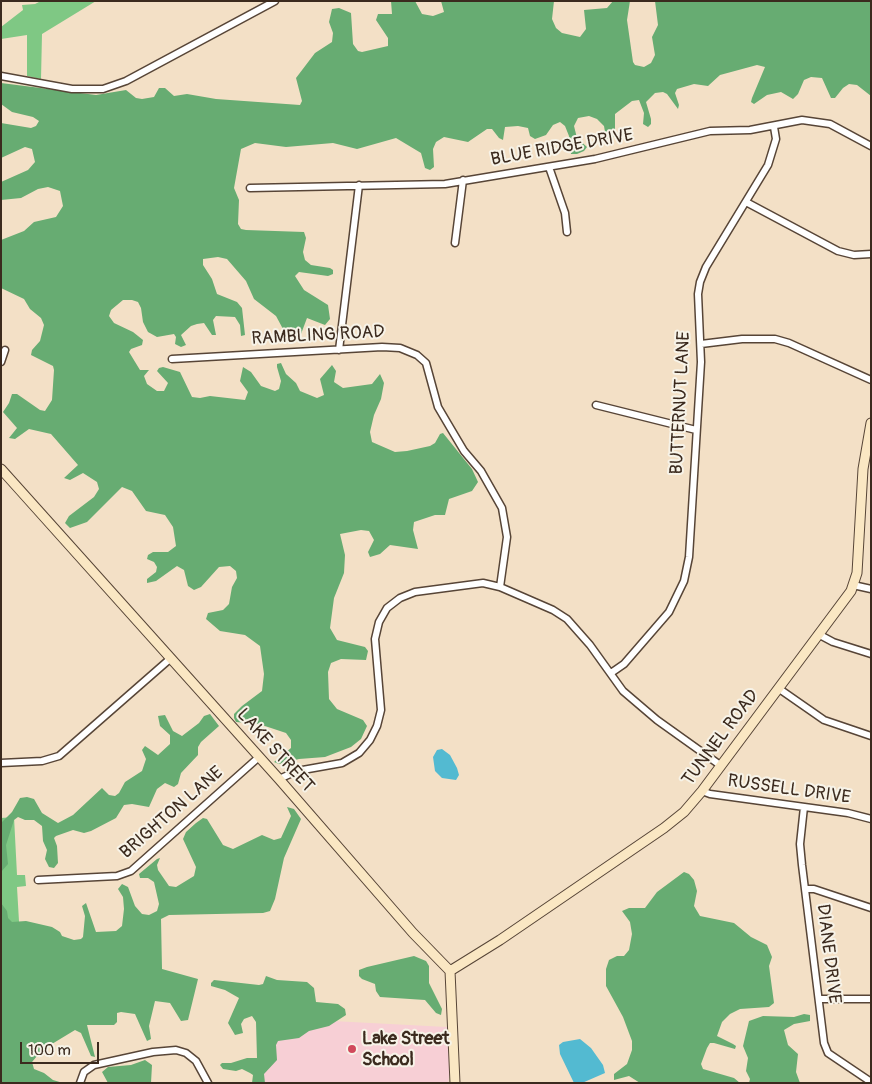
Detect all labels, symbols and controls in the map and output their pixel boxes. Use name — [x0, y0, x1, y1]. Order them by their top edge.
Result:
street label: BLUE RIDGE DRIVE — [489, 125, 635, 171]
street label: RAMBLING ROAD — [251, 322, 385, 350]
street label: BUTTERNUT LANE — [666, 331, 696, 475]
street label: TUNNEL ROAD — [678, 686, 764, 790]
street label: LAKE STREET — [232, 705, 318, 797]
street label: BRIGHTON LANE — [116, 762, 228, 864]
street label: RUSSELL DRIVE — [726, 771, 852, 809]
street label: DIANE DRIVE — [811, 903, 845, 1005]
place label: Lake Street School — [362, 1028, 450, 1070]
scale bar — [22, 1032, 101, 1064]
text: 100 m — [28, 1041, 71, 1060]
marker: Lake Street School — [346, 1043, 358, 1055]

